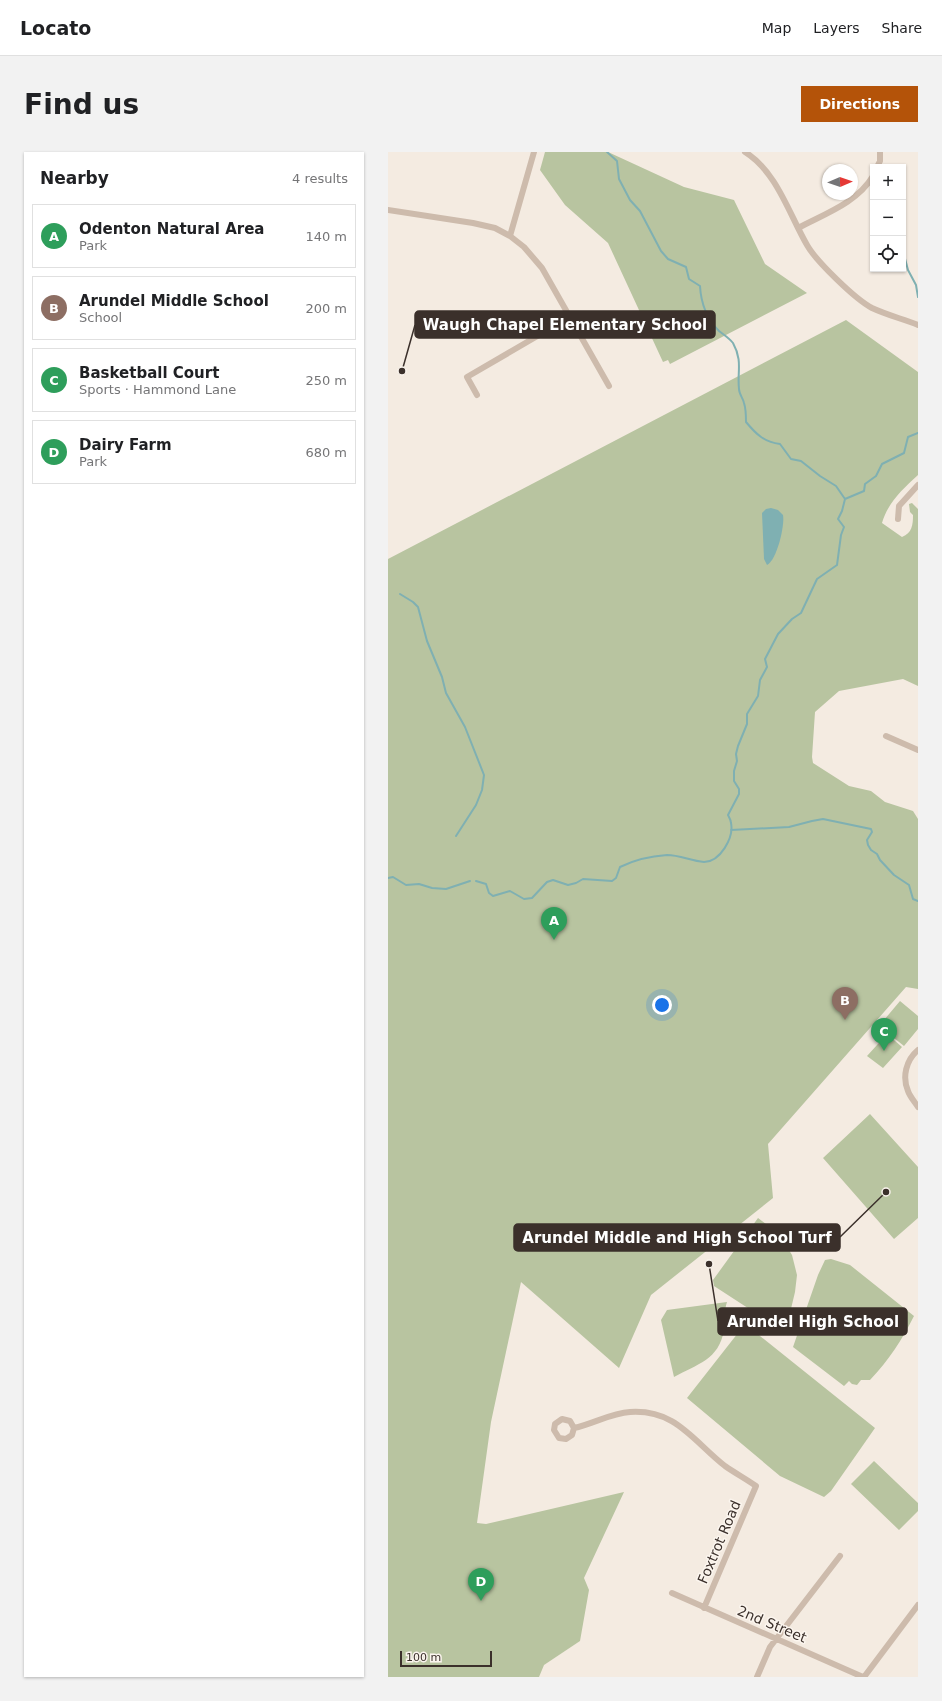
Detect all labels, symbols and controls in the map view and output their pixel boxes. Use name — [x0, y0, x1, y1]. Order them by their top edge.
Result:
text: Locato — [20, 17, 91, 39]
text: Map — [762, 20, 791, 36]
text: Layers — [813, 20, 860, 36]
text: Share — [882, 20, 922, 36]
button: Directions — [801, 86, 918, 122]
text: Find us — [24, 88, 139, 121]
north arrow — [822, 164, 858, 200]
map controls — [870, 164, 906, 272]
button: + — [870, 164, 906, 200]
text: Nearby — [40, 168, 109, 188]
text: 4 results — [292, 171, 348, 186]
button: − — [870, 200, 906, 236]
text: Odenton Natural Area — [79, 220, 264, 238]
text: A — [49, 229, 59, 244]
text: 140 m — [305, 229, 347, 244]
button: locate — [870, 236, 906, 272]
text: Park — [79, 238, 107, 253]
text: Arundel Middle School — [79, 292, 269, 310]
text: B — [49, 301, 59, 316]
text: 200 m — [305, 301, 347, 316]
text: School — [79, 310, 122, 325]
callout: Waugh Chapel Elementary School — [415, 311, 715, 338]
text: Waugh Chapel Elementary School — [423, 316, 707, 334]
text: Basketball Court — [79, 364, 219, 382]
text: C — [49, 373, 59, 388]
text: 250 m — [305, 373, 347, 388]
text: Sports · Hammond Lane — [79, 382, 236, 397]
text: Dairy Farm — [79, 436, 172, 454]
text: D — [49, 445, 59, 460]
text: 680 m — [305, 445, 347, 460]
text: Park — [79, 454, 107, 469]
pin: A — [541, 907, 567, 940]
pin: B — [832, 987, 858, 1020]
your location — [652, 995, 672, 1015]
pin: C — [871, 1018, 897, 1051]
callout: Arundel Middle and High School Turf — [514, 1224, 840, 1251]
text: Arundel Middle and High School Turf — [522, 1229, 832, 1247]
callout: Arundel High School — [718, 1308, 907, 1335]
text: Arundel High School — [727, 1313, 899, 1331]
street label: Foxtrot Road — [694, 1498, 744, 1586]
pin: D — [468, 1568, 494, 1601]
street label: 2nd Street — [735, 1602, 809, 1646]
scale bar — [400, 1649, 492, 1668]
text: 100 m — [406, 1651, 441, 1664]

